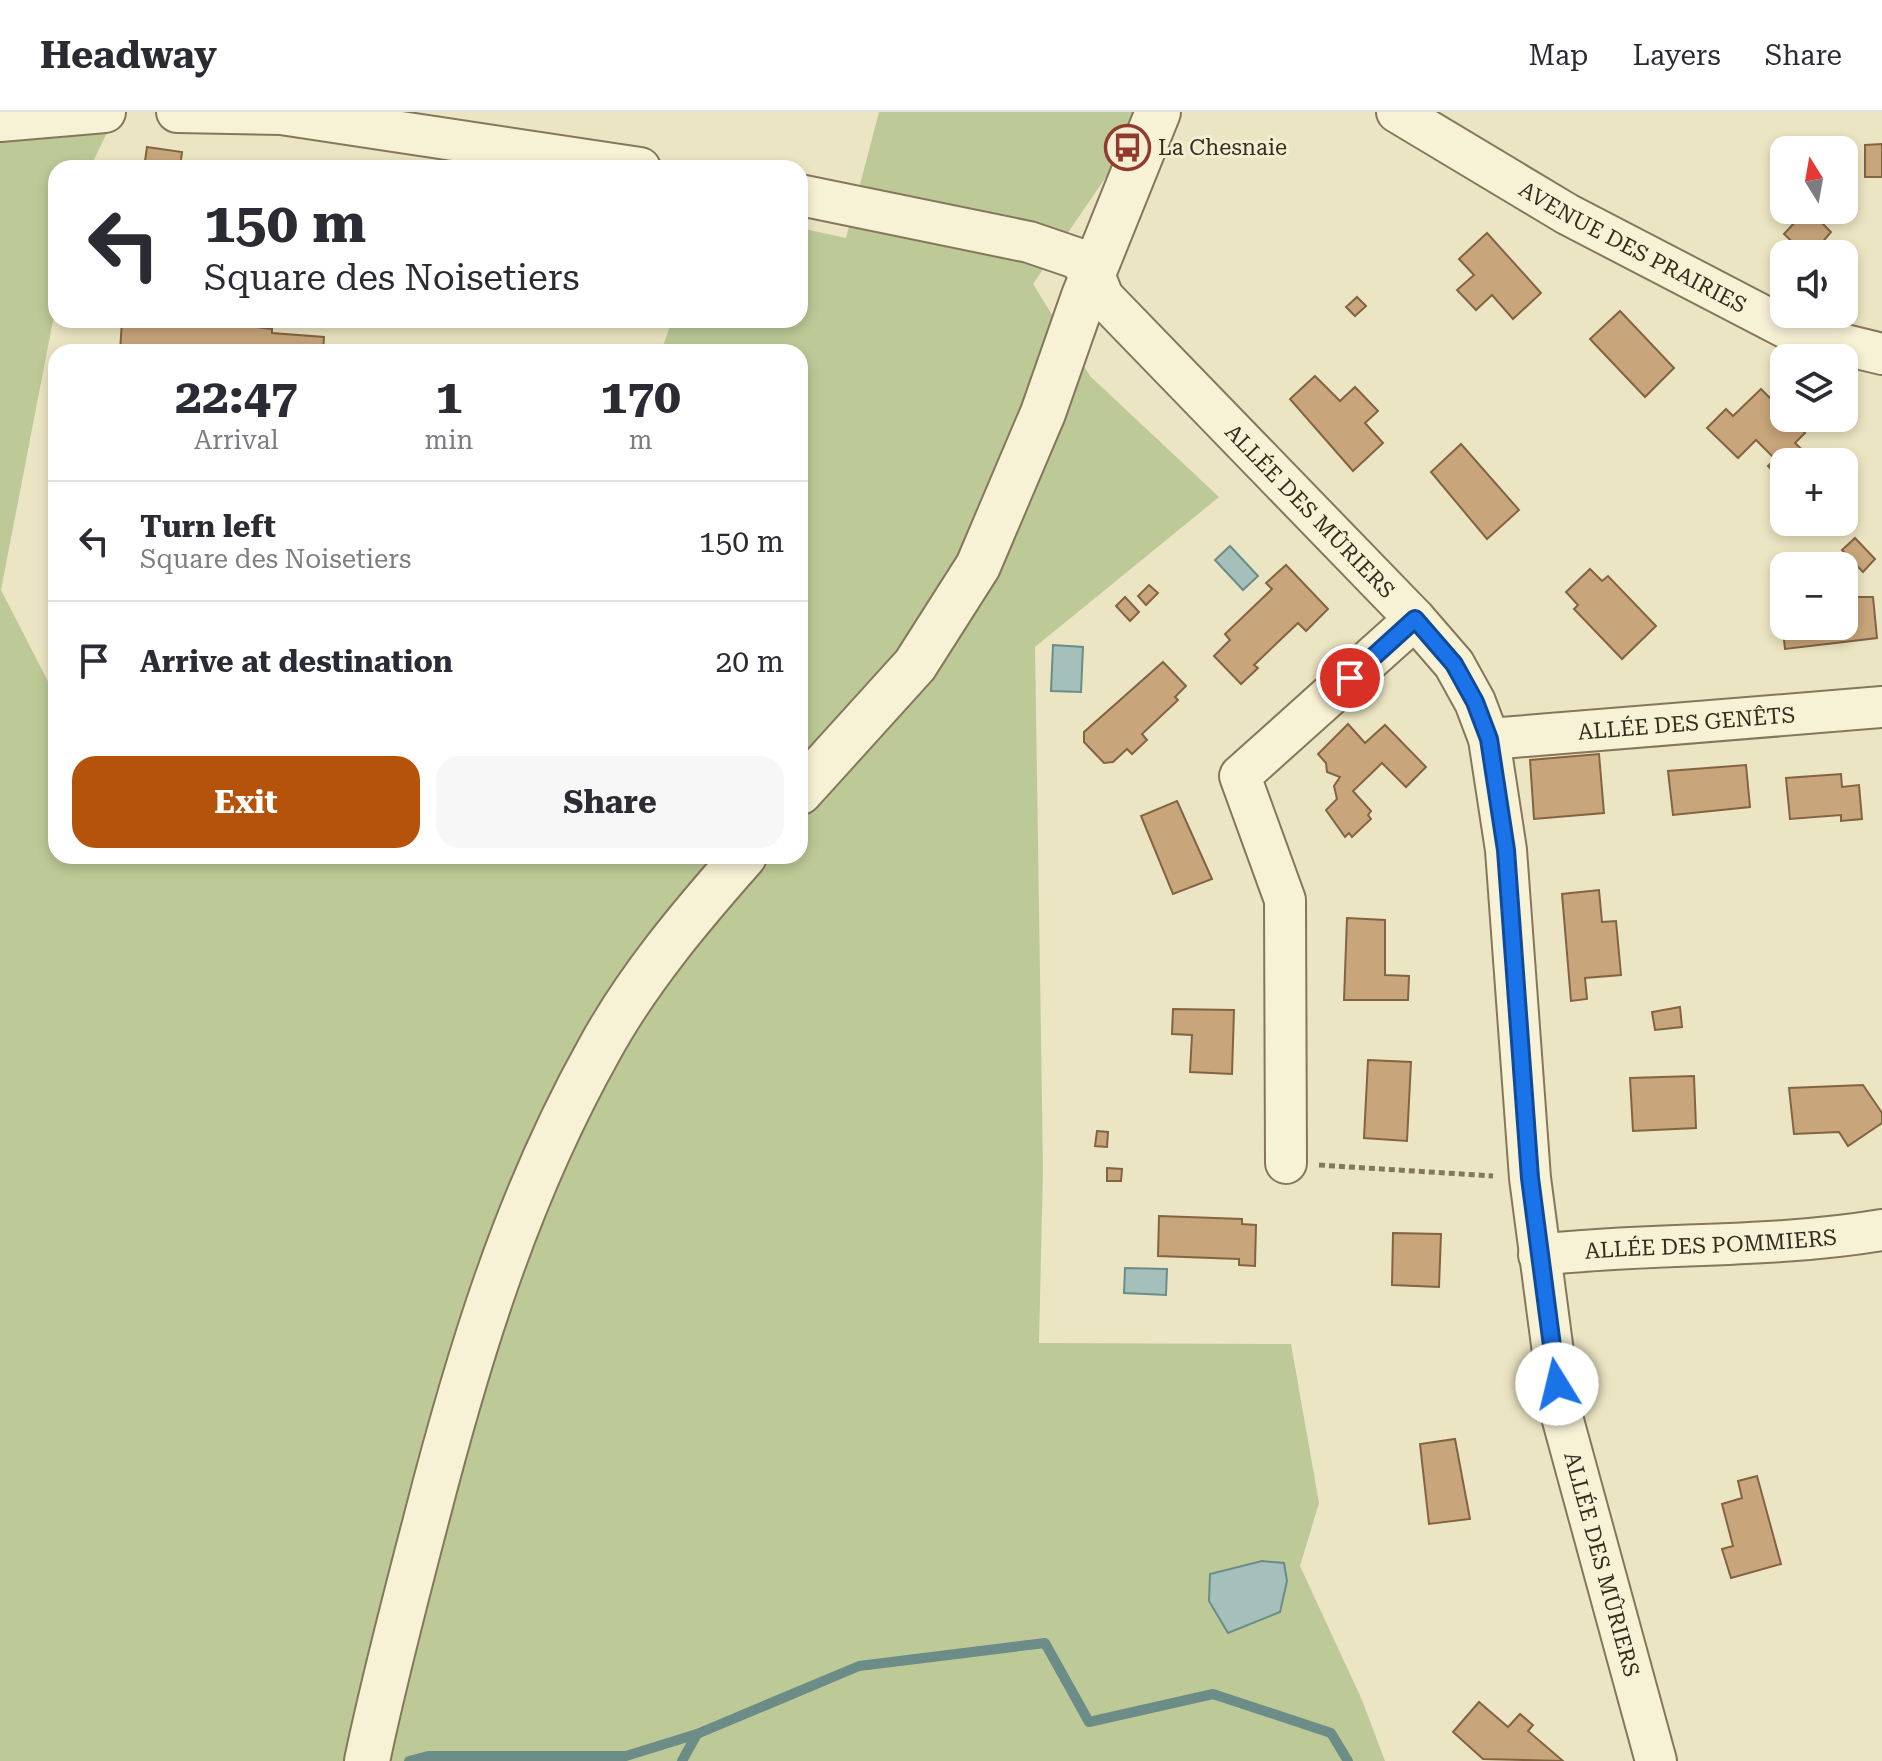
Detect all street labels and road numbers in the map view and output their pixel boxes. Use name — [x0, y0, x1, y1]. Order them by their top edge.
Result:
street label: AVENUE DES PRAIRIES — [1515, 176, 1751, 318]
street label: ALLÉE DES MÛRIERS — [1220, 419, 1400, 603]
street label: ALLÉE DES GENÊTS — [1577, 702, 1796, 745]
street label: ALLÉE DES POMMIERS — [1584, 1224, 1838, 1264]
street label: ALLÉE DES MÛRIERS — [1559, 1449, 1644, 1680]

